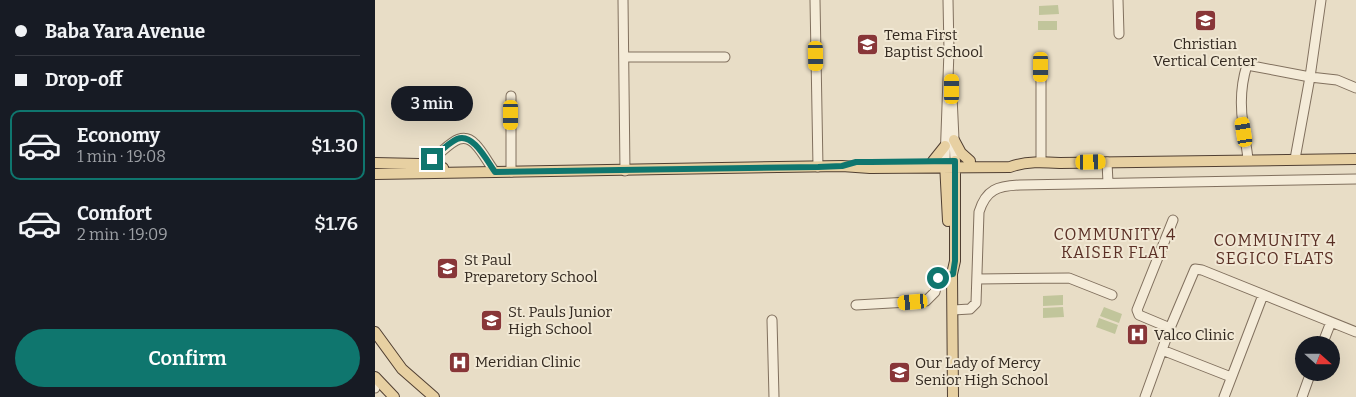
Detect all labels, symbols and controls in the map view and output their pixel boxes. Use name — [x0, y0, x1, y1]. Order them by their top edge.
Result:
school or university icon: Christian Vertical Center — [1193, 9, 1217, 33]
text: Baba Yara Avenue — [45, 20, 205, 43]
place label: Tema First Baptist School — [884, 26, 983, 61]
school or university icon: Tema First Baptist School — [856, 32, 880, 56]
place label: Christian Vertical Center — [1153, 35, 1257, 70]
car — [808, 41, 823, 71]
car — [1033, 52, 1048, 82]
text: Drop-off — [45, 68, 123, 91]
car — [944, 74, 959, 104]
callout: 3 min — [391, 86, 473, 122]
text: 3 min — [411, 94, 453, 113]
car — [503, 100, 518, 130]
car — [1234, 116, 1253, 148]
icon: car — [17, 123, 62, 168]
text: Economy — [77, 124, 160, 147]
text: $1.30 — [311, 134, 358, 157]
text: 1 min · 19:08 — [77, 147, 166, 166]
route end — [421, 148, 443, 170]
car — [1075, 154, 1106, 170]
icon: car — [17, 201, 62, 246]
text: Comfort — [77, 202, 152, 225]
text: $1.76 — [314, 212, 358, 235]
text: 2 min · 19:09 — [77, 225, 168, 244]
district label: COMMUNITY 4 KAISER FLAT — [1054, 225, 1176, 262]
district label: COMMUNITY 4 SEGICO FLATS — [1214, 231, 1336, 268]
place label: St Paul Preparetory School — [464, 251, 598, 286]
school or university icon: St Paul Preparetory School — [436, 257, 460, 281]
route start — [927, 267, 949, 289]
car — [897, 293, 928, 311]
place label: St. Pauls Junior High School — [508, 303, 613, 338]
school or university icon: St. Pauls Junior High School — [480, 309, 504, 333]
hospital icon: Valco Clinic — [1126, 323, 1150, 347]
place label: Valco Clinic — [1154, 326, 1235, 344]
button: Confirm — [15, 329, 360, 387]
north arrow — [1295, 336, 1340, 381]
map controls — [1295, 336, 1340, 381]
hospital icon: Meridian Clinic — [447, 350, 471, 374]
place label: Meridian Clinic — [475, 353, 581, 371]
place label: Our Lady of Mercy Senior High School — [915, 354, 1048, 389]
school or university icon: Our Lady of Mercy Senior High School — [887, 360, 911, 384]

